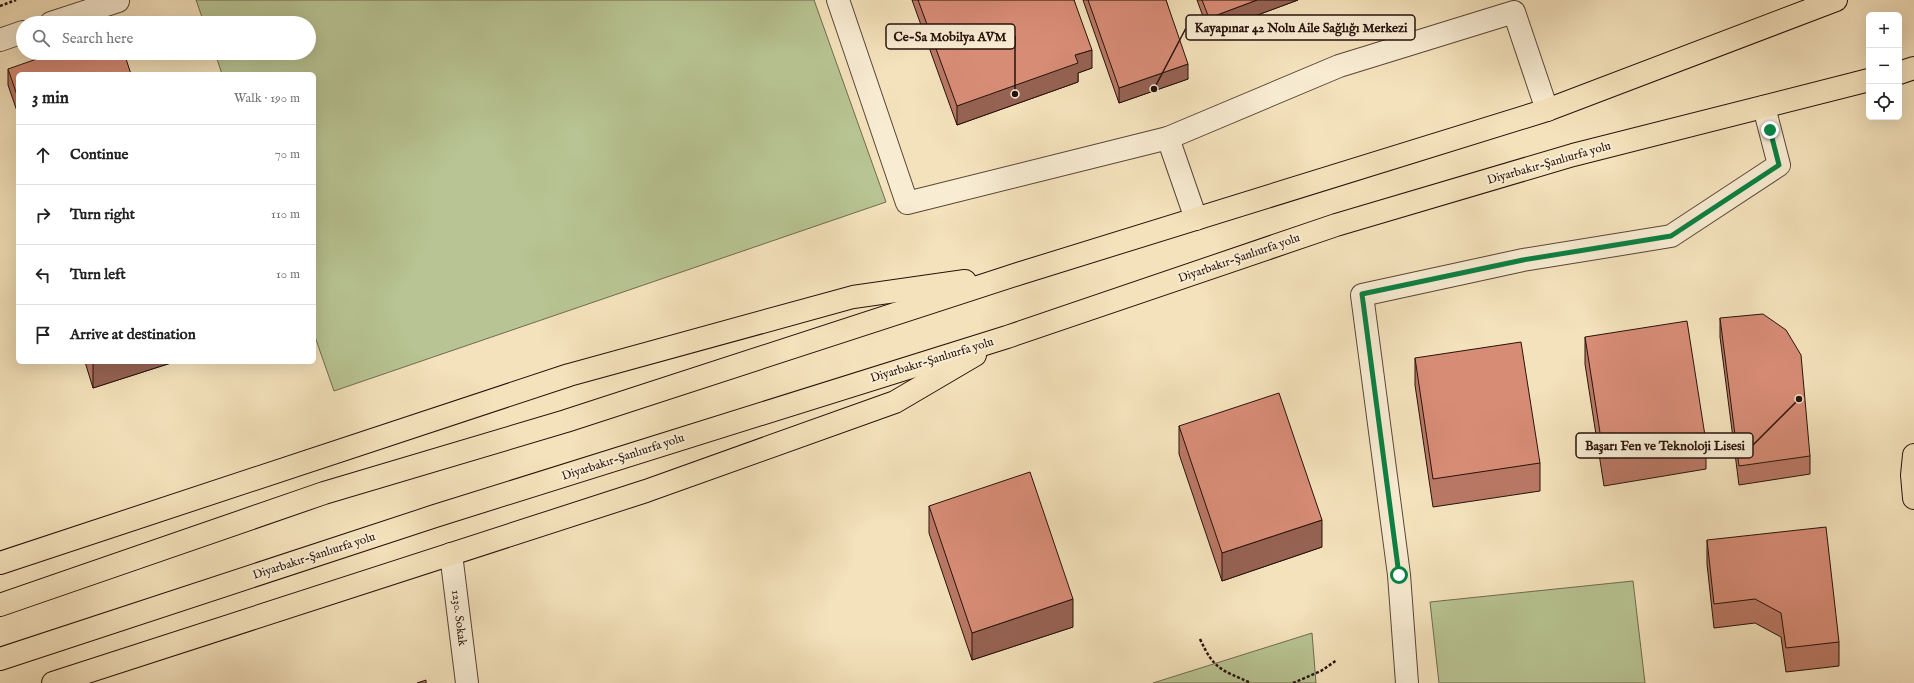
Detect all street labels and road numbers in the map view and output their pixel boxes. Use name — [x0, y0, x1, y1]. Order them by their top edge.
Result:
street label: Diyarbakır-Şanlıurfa yolu — [1485, 138, 1613, 188]
street label: Diyarbakır-Şanlıurfa yolu — [1176, 230, 1302, 286]
street label: Diyarbakır-Şanlıurfa yolu — [869, 334, 995, 386]
street label: Diyarbakır-Şanlıurfa yolu — [560, 430, 686, 484]
street label: Diyarbakır-Şanlıurfa yolu — [251, 529, 377, 583]
street label: 1230. Sokak — [448, 589, 470, 647]

